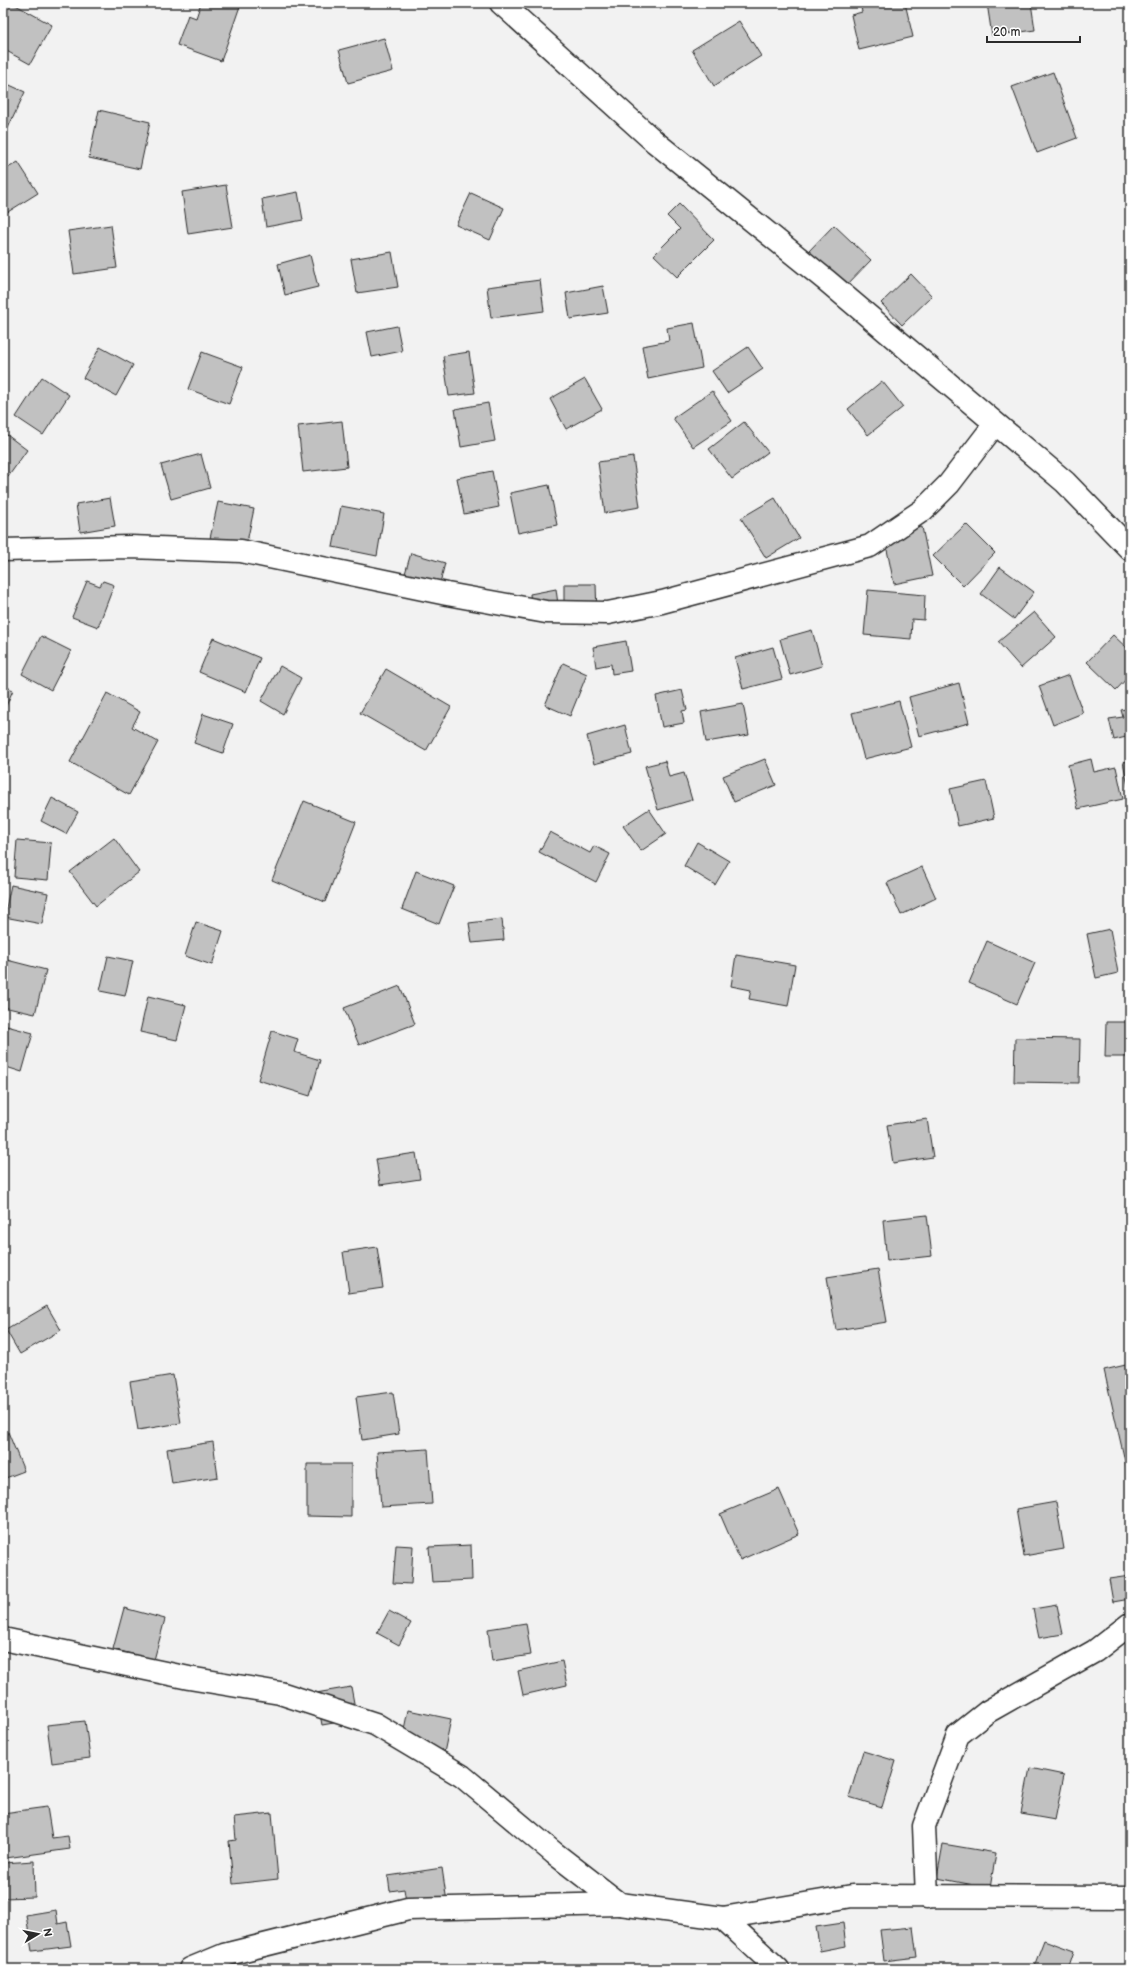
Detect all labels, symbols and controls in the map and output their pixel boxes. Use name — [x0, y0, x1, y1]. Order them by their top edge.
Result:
scale bar — [987, 18, 1080, 44]
text: 20 m — [993, 25, 1020, 40]
north arrow — [18, 1914, 58, 1954]
text: N — [40, 1927, 54, 1938]

